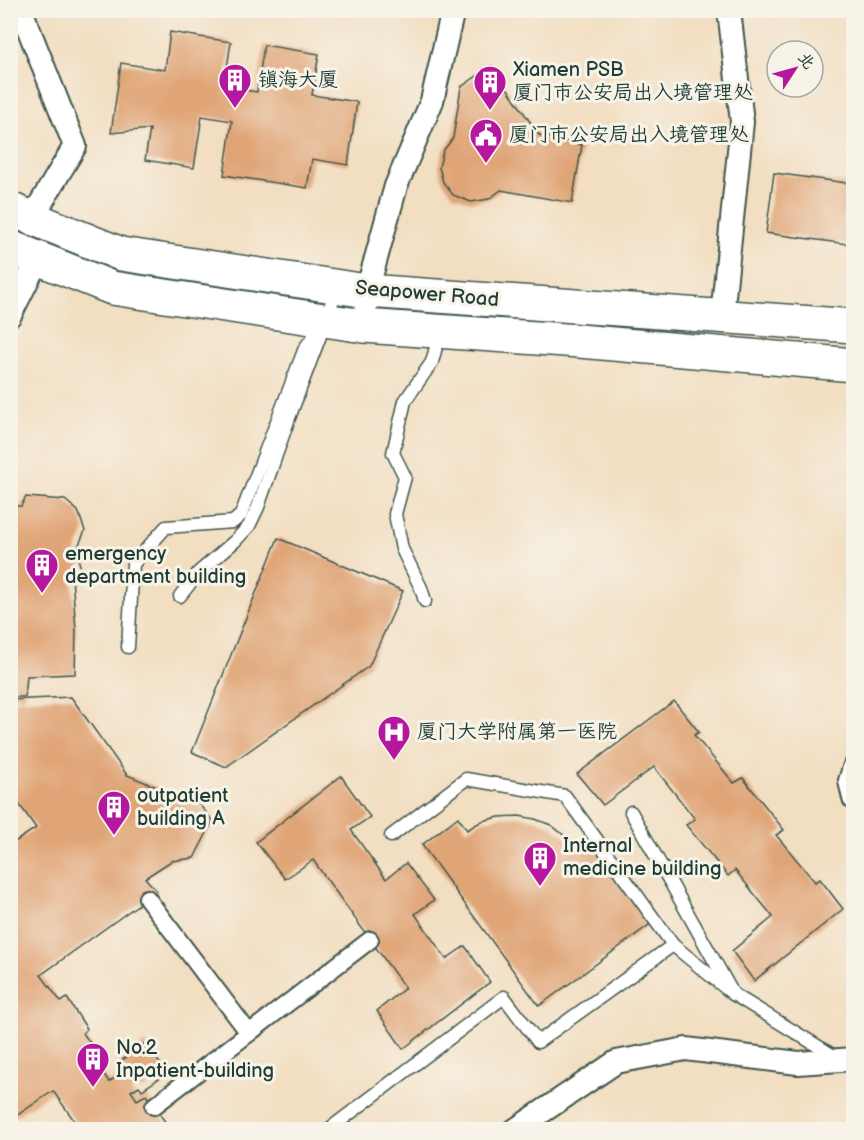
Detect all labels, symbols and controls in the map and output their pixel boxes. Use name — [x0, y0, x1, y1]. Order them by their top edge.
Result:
north arrow — [765, 39, 825, 99]
text: 北 — [794, 49, 818, 73]
place label: Xiamen PSB 厦门市公安局出入境管理处 — [512, 58, 753, 105]
building icon: 镇海大厦 — [217, 62, 253, 109]
building icon: Xiamen PSB 厦门市公安局出入境管理处 — [472, 64, 508, 111]
place label: 镇海大厦 — [258, 68, 338, 92]
public building icon: 厦门市公安局出入境管理处 — [468, 117, 504, 164]
place label: 厦门市公安局出入境管理处 — [509, 123, 749, 147]
street label: Seapower Road — [354, 276, 500, 312]
place label: emergency department building — [65, 542, 246, 589]
building icon: emergency department building — [24, 547, 60, 594]
hospital icon: 厦门大学附属第一医院 — [376, 714, 412, 761]
place label: 厦门大学附属第一医院 — [417, 720, 617, 744]
place label: outpatient building A — [137, 784, 228, 831]
building icon: outpatient building A — [96, 789, 132, 836]
place label: Internal medicine building — [563, 834, 722, 881]
building icon: Internal medicine building — [522, 840, 558, 887]
place label: No.2 Inpatient-building — [116, 1036, 274, 1083]
building icon: No.2 Inpatient-building — [75, 1041, 111, 1088]

